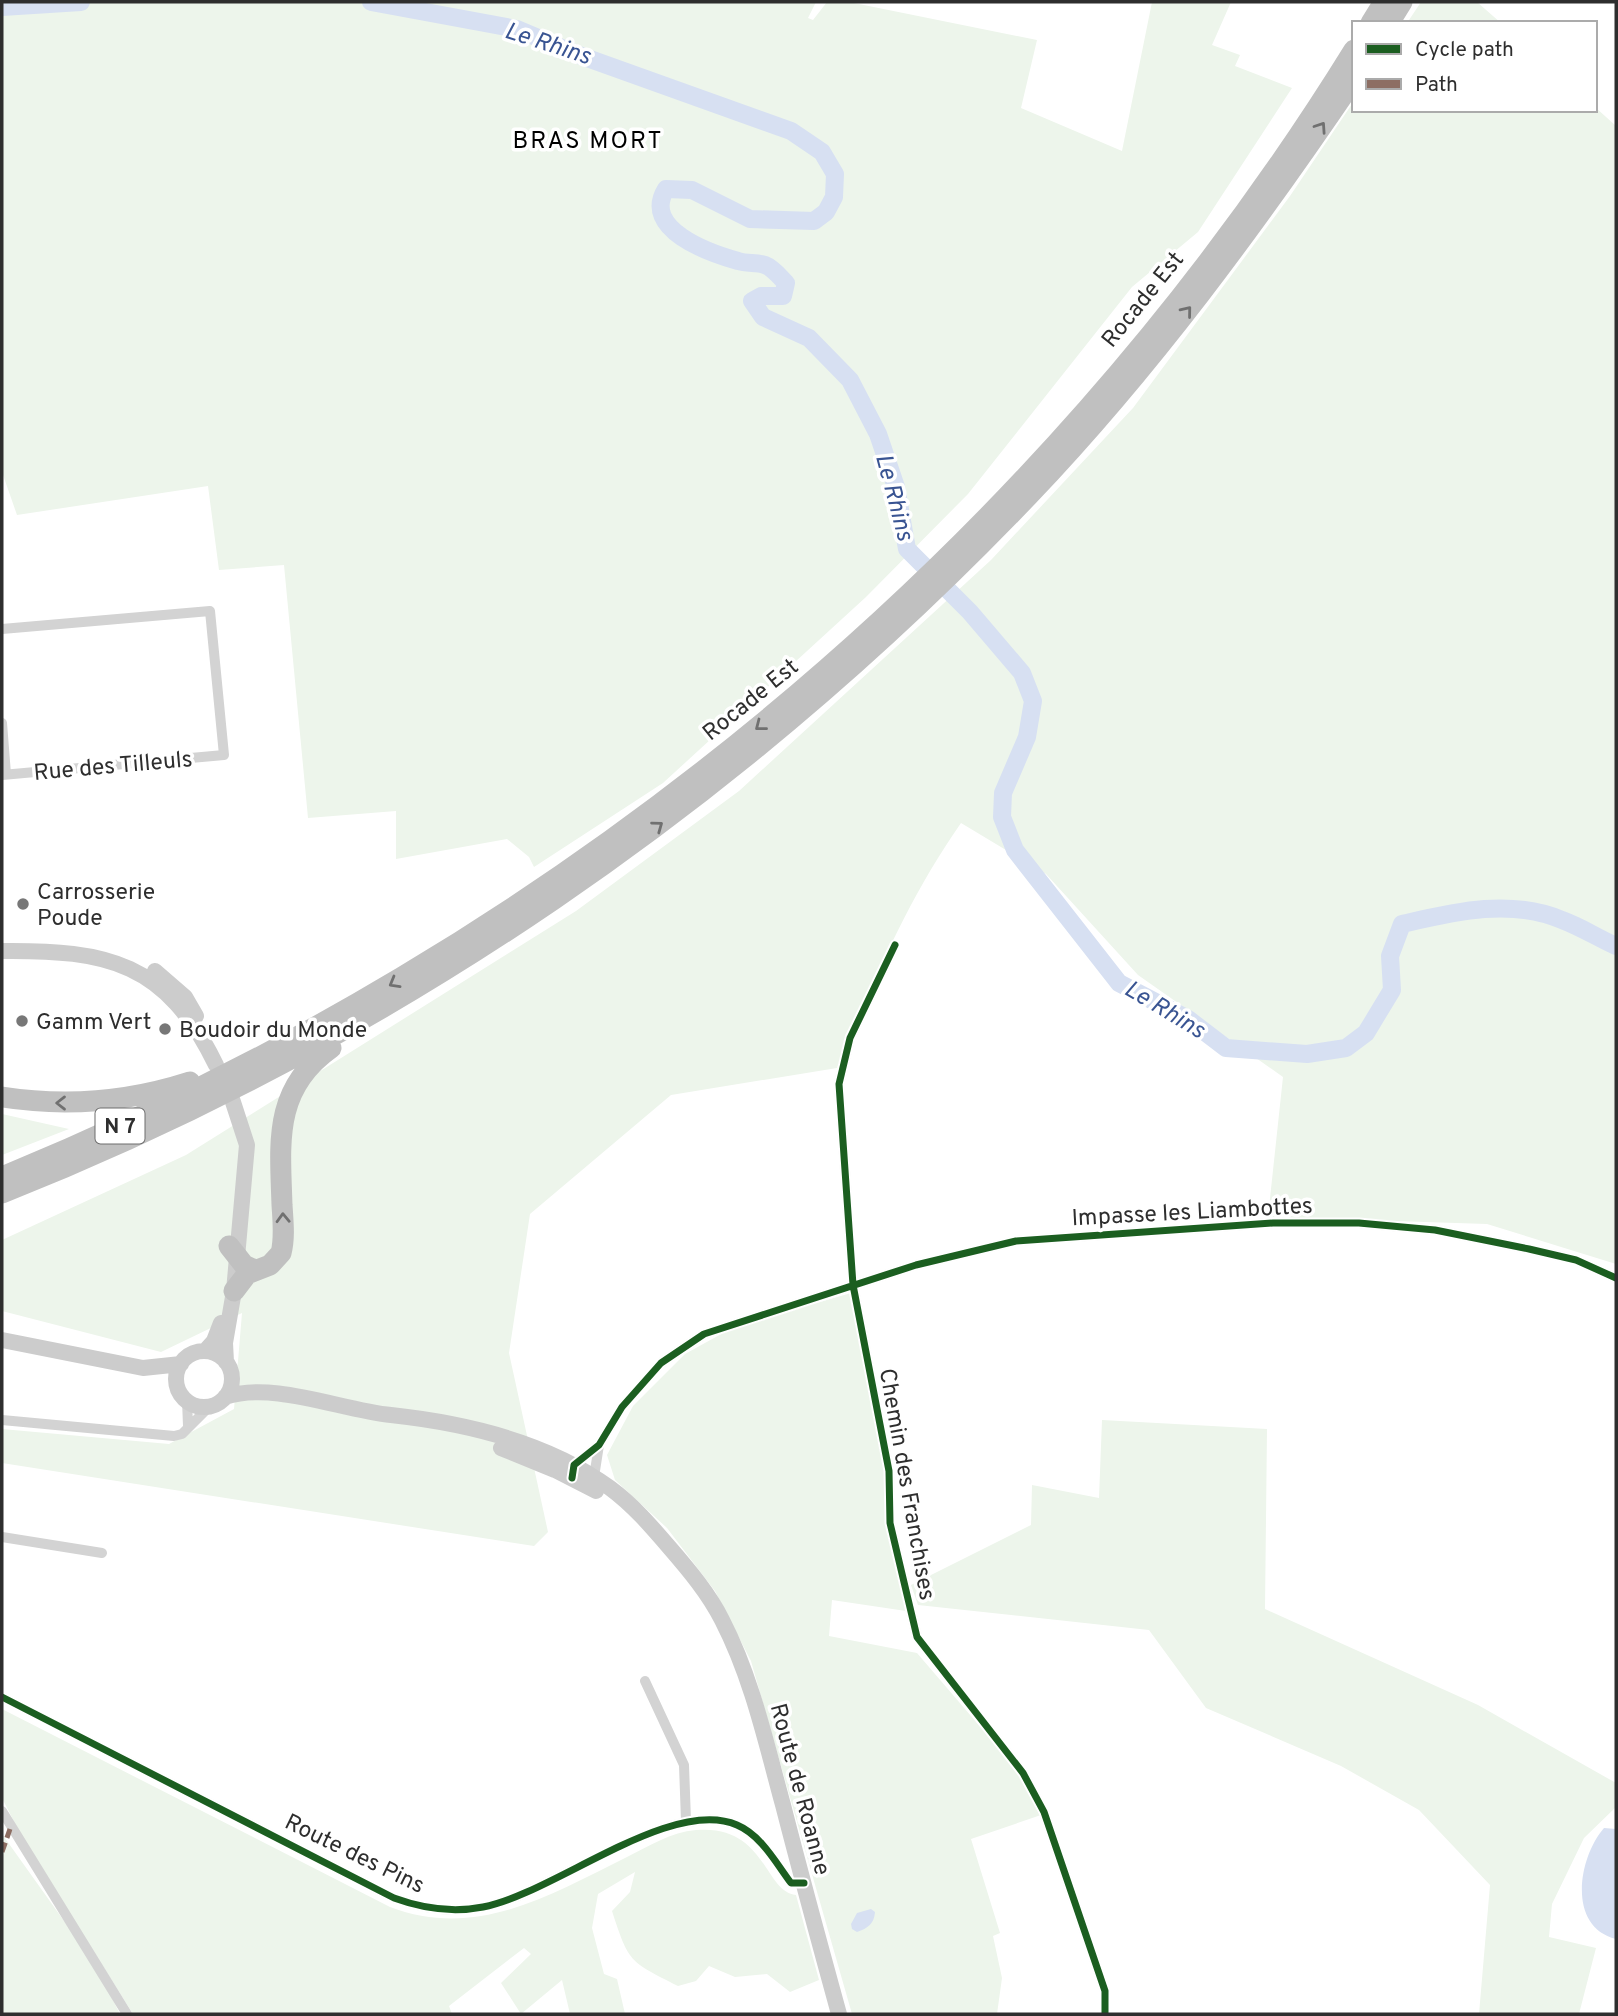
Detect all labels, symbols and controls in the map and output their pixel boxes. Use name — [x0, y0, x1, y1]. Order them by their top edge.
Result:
water label: Le Rhins — [501, 17, 595, 73]
legend — [1352, 21, 1597, 112]
text: Cycle path — [1415, 37, 1514, 64]
text: Path — [1415, 72, 1458, 99]
one-way arrow — [1313, 122, 1325, 135]
district label: BRAS MORT — [513, 127, 663, 157]
street label: Rocade Est — [1097, 247, 1191, 354]
one-way arrow — [1179, 306, 1192, 318]
water label: Le Rhins — [867, 451, 919, 545]
street label: Rocade Est — [698, 654, 805, 748]
one-way arrow — [755, 717, 767, 730]
street label: Rue des Tilleuls — [33, 746, 194, 789]
one-way arrow — [650, 822, 663, 834]
place label: Carrosserie Poude — [37, 879, 155, 934]
marker: Carrosserie Poude — [15, 896, 31, 912]
one-way arrow — [388, 975, 401, 988]
water label: Le Rhins — [1118, 975, 1211, 1047]
place label: Gamm Vert — [36, 1009, 151, 1038]
marker: Gamm Vert — [14, 1013, 30, 1029]
place label: Boudoir du Monde — [179, 1017, 367, 1046]
marker: Boudoir du Monde — [157, 1021, 173, 1037]
one-way arrow — [55, 1095, 65, 1111]
road number: N 7 — [96, 1108, 144, 1144]
street label: Impasse les Liambottes — [1071, 1193, 1313, 1234]
one-way arrow — [275, 1212, 290, 1223]
street label: Chemin des Franchises — [871, 1366, 940, 1603]
street label: Route de Roanne — [762, 1701, 835, 1879]
street label: Route des Pins — [279, 1809, 429, 1902]

